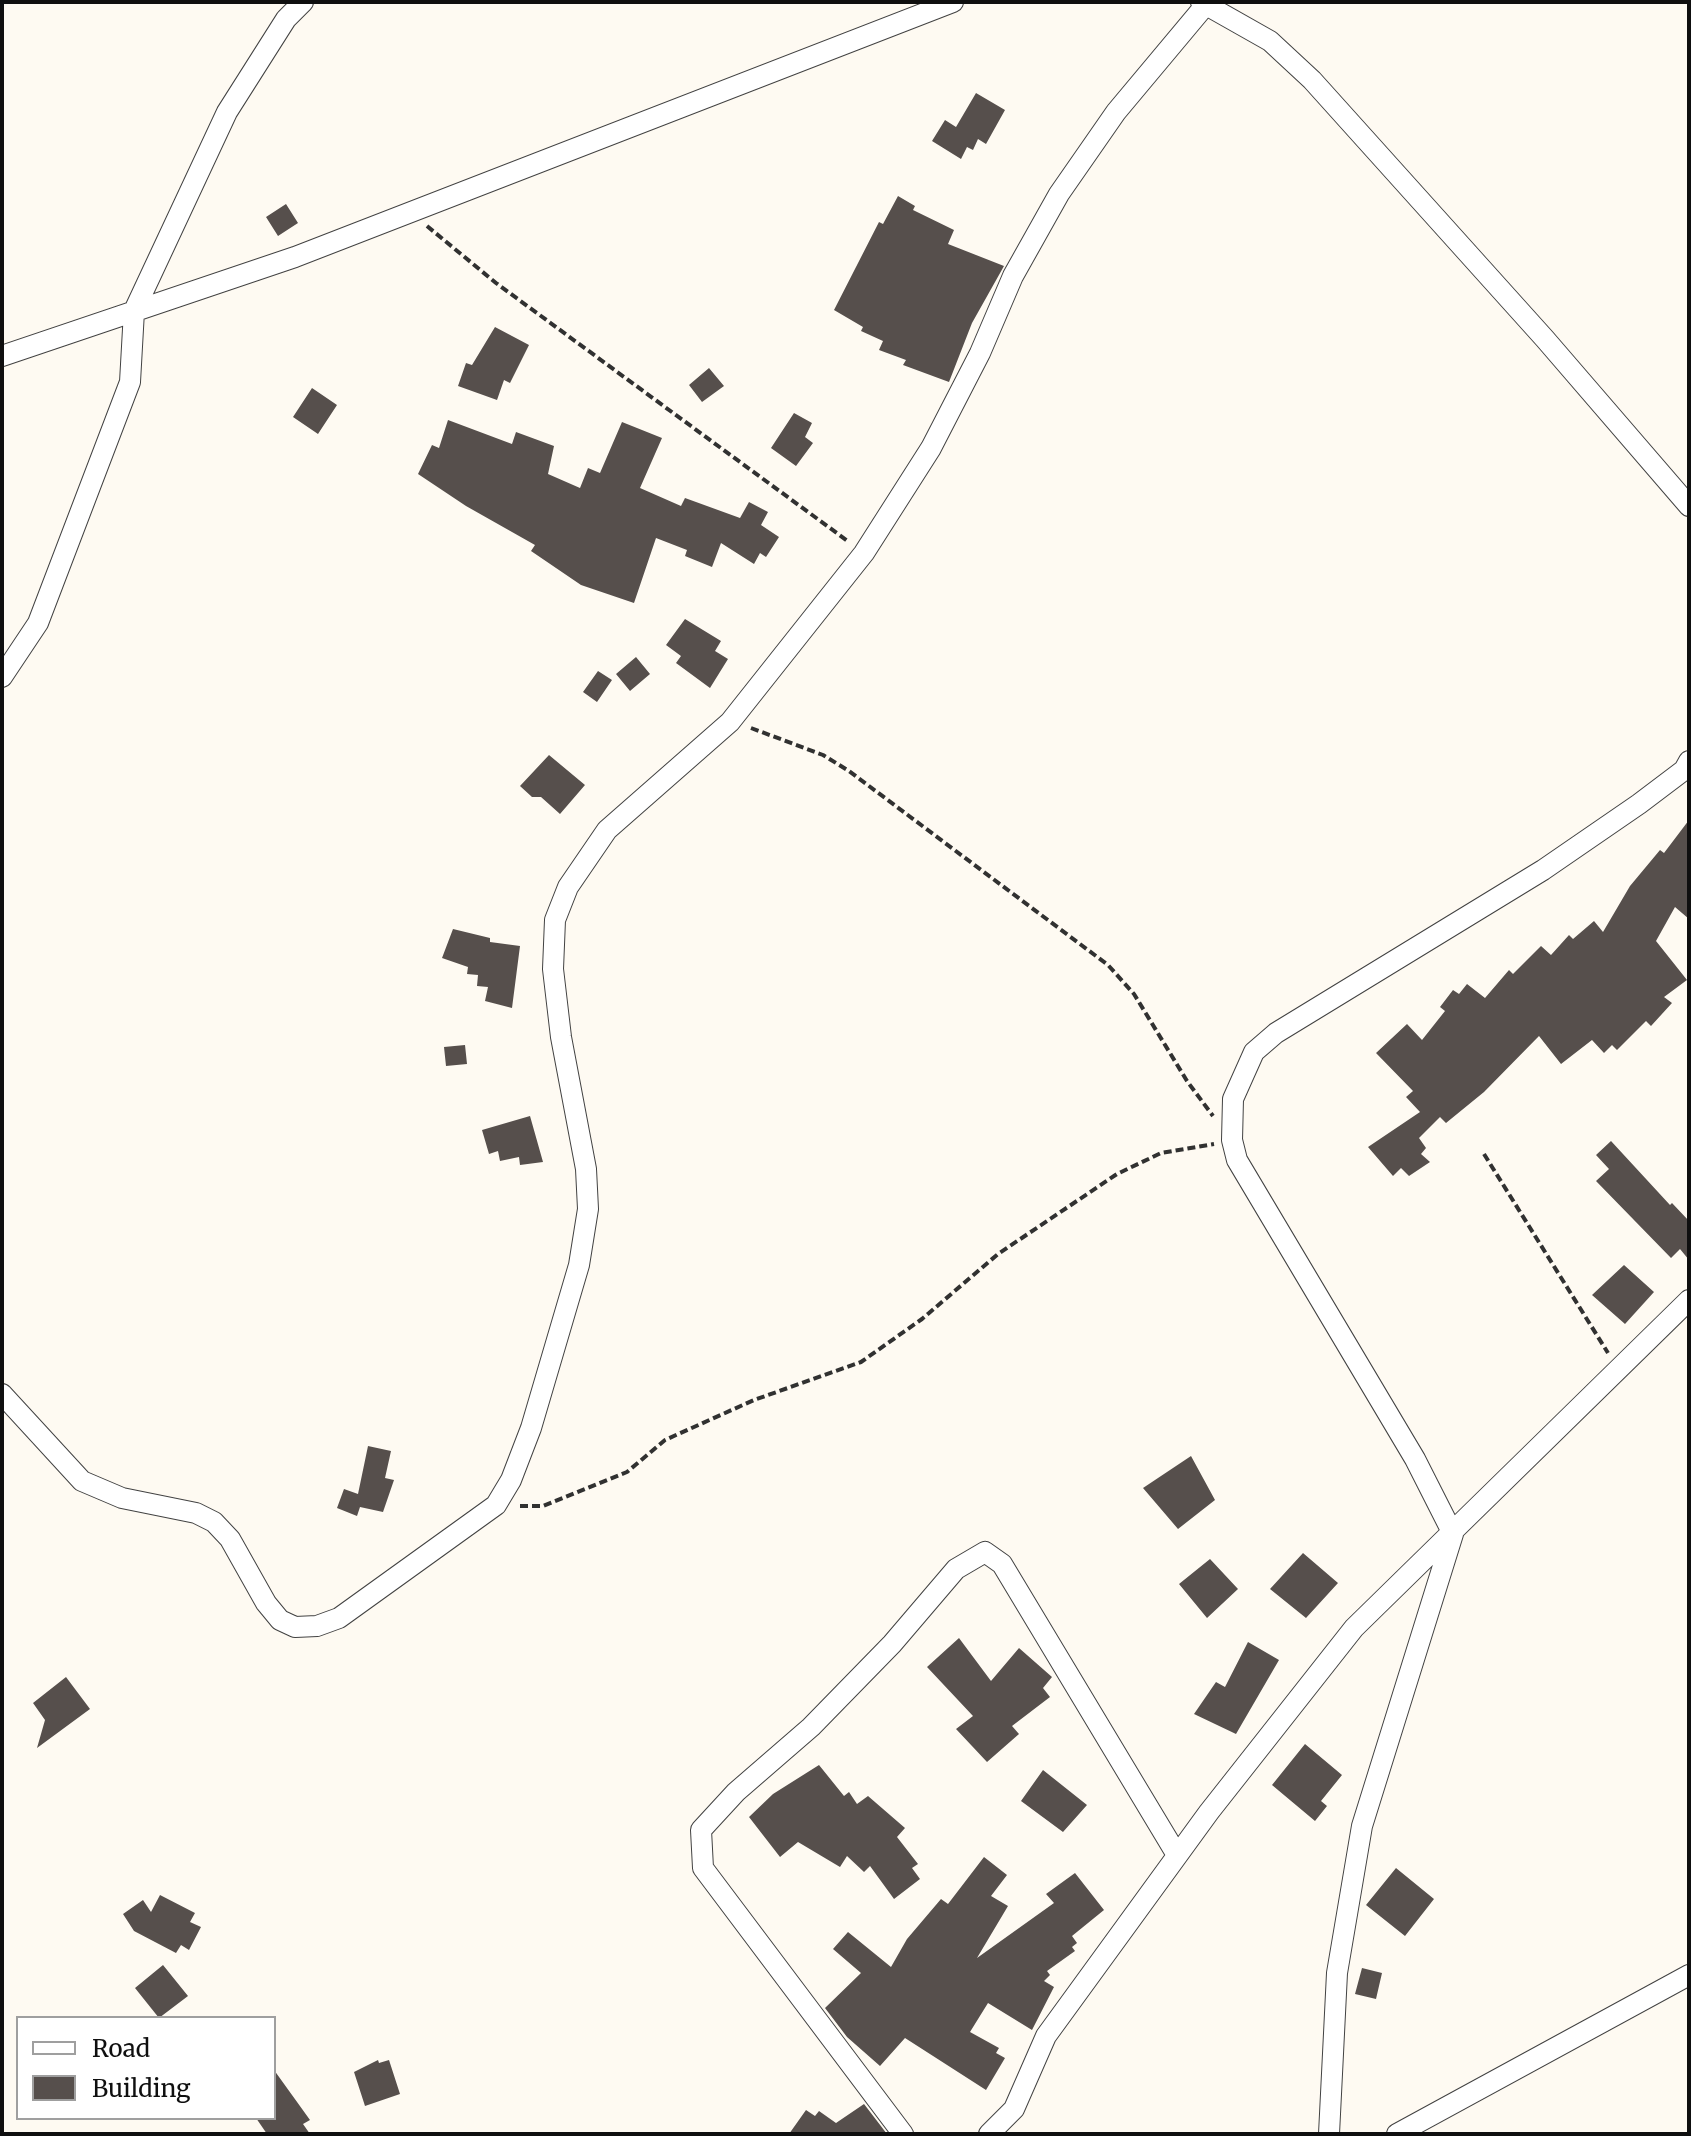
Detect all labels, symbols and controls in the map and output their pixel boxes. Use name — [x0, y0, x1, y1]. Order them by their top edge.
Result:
legend — [16, 2016, 276, 2120]
text: Road — [92, 2033, 150, 2064]
text: Building — [92, 2073, 191, 2104]

